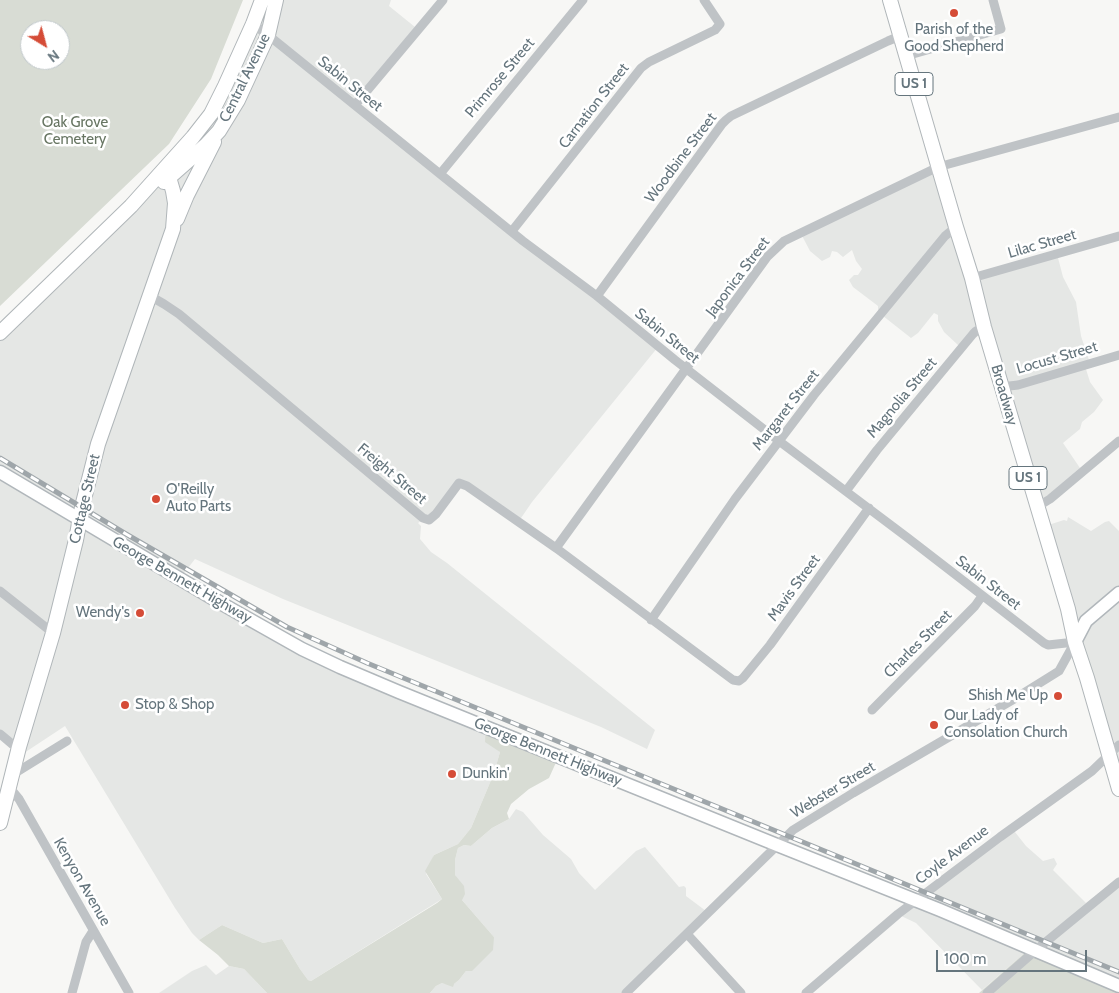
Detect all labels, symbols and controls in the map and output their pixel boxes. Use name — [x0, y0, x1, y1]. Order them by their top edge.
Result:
marker: Parish of the Good Shepherd — [948, 7, 960, 19]
north arrow — [20, 20, 70, 70]
place label: Parish of the Good Shepherd — [904, 21, 1004, 56]
street label: Central Avenue — [216, 31, 274, 125]
street label: Primrose Street — [462, 35, 538, 121]
text: N — [44, 46, 63, 66]
street label: Sabin Street — [314, 53, 386, 115]
street label: Carnation Street — [555, 60, 633, 152]
road number: US 1 — [895, 72, 933, 96]
street label: Woodbine Street — [641, 109, 721, 207]
park label: Oak Grove Cemetery — [42, 114, 108, 149]
street label: Lilac Street — [1006, 226, 1078, 262]
street label: Japonica Street — [702, 234, 774, 320]
street label: Sabin Street — [631, 305, 703, 367]
street label: Locust Street — [1014, 338, 1100, 378]
street label: Magnolia Street — [863, 354, 941, 442]
street label: Broadway — [987, 362, 1021, 428]
street label: Margaret Street — [749, 366, 823, 454]
street label: Freight Street — [354, 440, 430, 508]
street label: Cottage Street — [66, 452, 104, 546]
road number: US 1 — [1009, 466, 1047, 489]
place label: O'Reilly Auto Parts — [166, 481, 231, 516]
marker: O'Reilly Auto Parts — [150, 493, 162, 505]
street label: George Bennett Highway — [109, 533, 255, 627]
street label: Mavis Street — [764, 551, 824, 625]
street label: Sabin Street — [952, 552, 1024, 614]
place label: Wendy's — [76, 604, 130, 622]
street label: Charles Street — [880, 606, 956, 682]
marker: Wendy's — [134, 607, 146, 619]
place label: Shish Me Up — [968, 687, 1048, 705]
marker: Shish Me Up — [1052, 690, 1064, 702]
place label: Stop & Shop — [135, 696, 214, 714]
marker: Stop & Shop — [119, 699, 131, 711]
place label: Our Lady of Consolation Church — [944, 707, 1068, 742]
street label: George Bennett Highway — [471, 714, 625, 790]
marker: Our Lady of Consolation Church — [928, 719, 940, 731]
street label: Webster Street — [788, 758, 878, 822]
place label: Dunkin' — [462, 765, 510, 783]
marker: Dunkin' — [446, 768, 458, 780]
street label: Coyle Avenue — [912, 822, 992, 888]
street label: Kenyon Avenue — [49, 835, 115, 929]
scale bar — [939, 940, 1090, 972]
text: 100 m — [944, 950, 986, 968]

